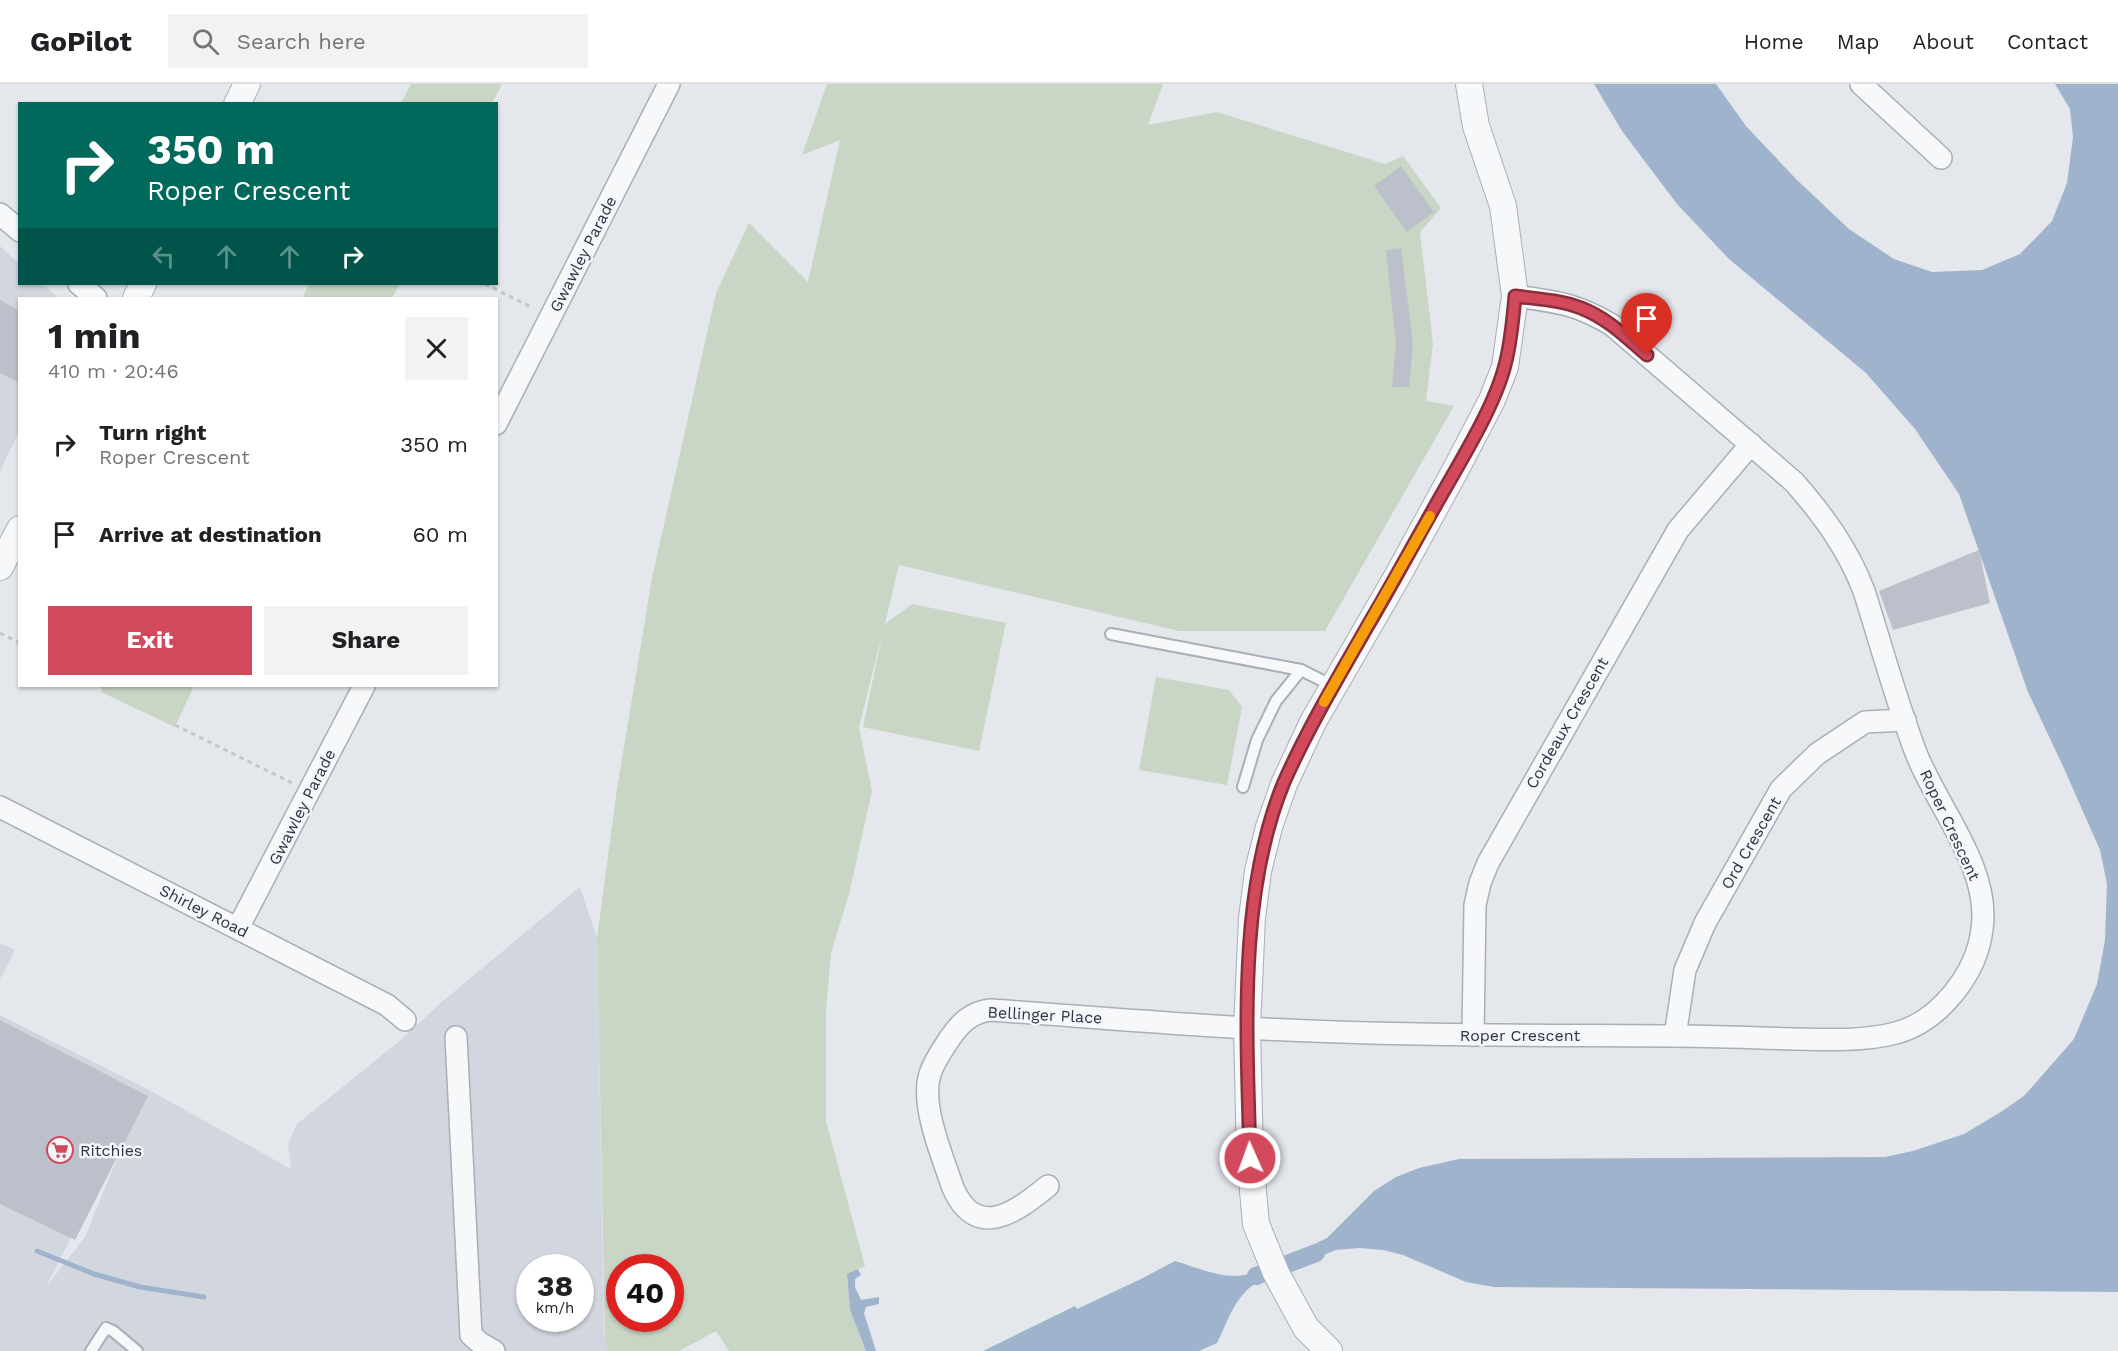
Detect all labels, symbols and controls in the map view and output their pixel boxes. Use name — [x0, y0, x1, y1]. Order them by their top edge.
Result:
search box — [168, 14, 588, 68]
text: GoPilot — [30, 25, 132, 58]
icon: search — [189, 25, 222, 58]
text: Search here — [237, 29, 366, 54]
text: Home — [1744, 29, 1804, 54]
text: Map — [1837, 29, 1880, 54]
text: About — [1913, 29, 1974, 54]
text: Contact — [2007, 29, 2088, 54]
text: 350 m — [147, 125, 275, 174]
icon: right — [48, 126, 126, 204]
text: Roper Crescent — [147, 175, 350, 207]
street label: Gwawley Parade — [546, 193, 620, 315]
icon: left — [147, 240, 180, 273]
icon: ahead — [210, 240, 243, 273]
icon: ahead — [273, 240, 306, 273]
icon: right — [336, 240, 369, 273]
pin — [1621, 293, 1672, 355]
icon: arrive — [1630, 302, 1663, 335]
text: 1 min — [48, 315, 140, 357]
button: close — [405, 317, 468, 380]
text: 410 m · 20:46 — [48, 359, 179, 383]
text: Turn right — [99, 420, 206, 445]
icon: right — [48, 428, 81, 461]
text: 350 m — [400, 432, 468, 457]
text: Roper Crescent — [99, 445, 250, 469]
icon: arrive — [48, 518, 81, 551]
text: Arrive at destination — [99, 522, 322, 547]
text: 60 m — [412, 522, 468, 547]
button: Exit — [48, 606, 252, 675]
button: Share — [264, 606, 468, 675]
street label: Cordeaux Crescent — [1522, 654, 1612, 792]
street label: Gwawley Parade — [265, 746, 339, 868]
street label: Roper Crescent — [1916, 766, 1984, 884]
street label: Ord Crescent — [1717, 793, 1785, 892]
street label: Shirley Road — [156, 881, 252, 941]
street label: Bellinger Place — [987, 1003, 1103, 1027]
street label: Roper Crescent — [1460, 1026, 1581, 1045]
position arrow — [1218, 1126, 1282, 1190]
supermarket icon: Ritchies — [45, 1135, 75, 1165]
place label: Ritchies — [80, 1141, 142, 1160]
speed limit sign: 40 — [606, 1254, 684, 1332]
text: 38 — [537, 1268, 573, 1303]
text: km/h — [536, 1299, 574, 1317]

